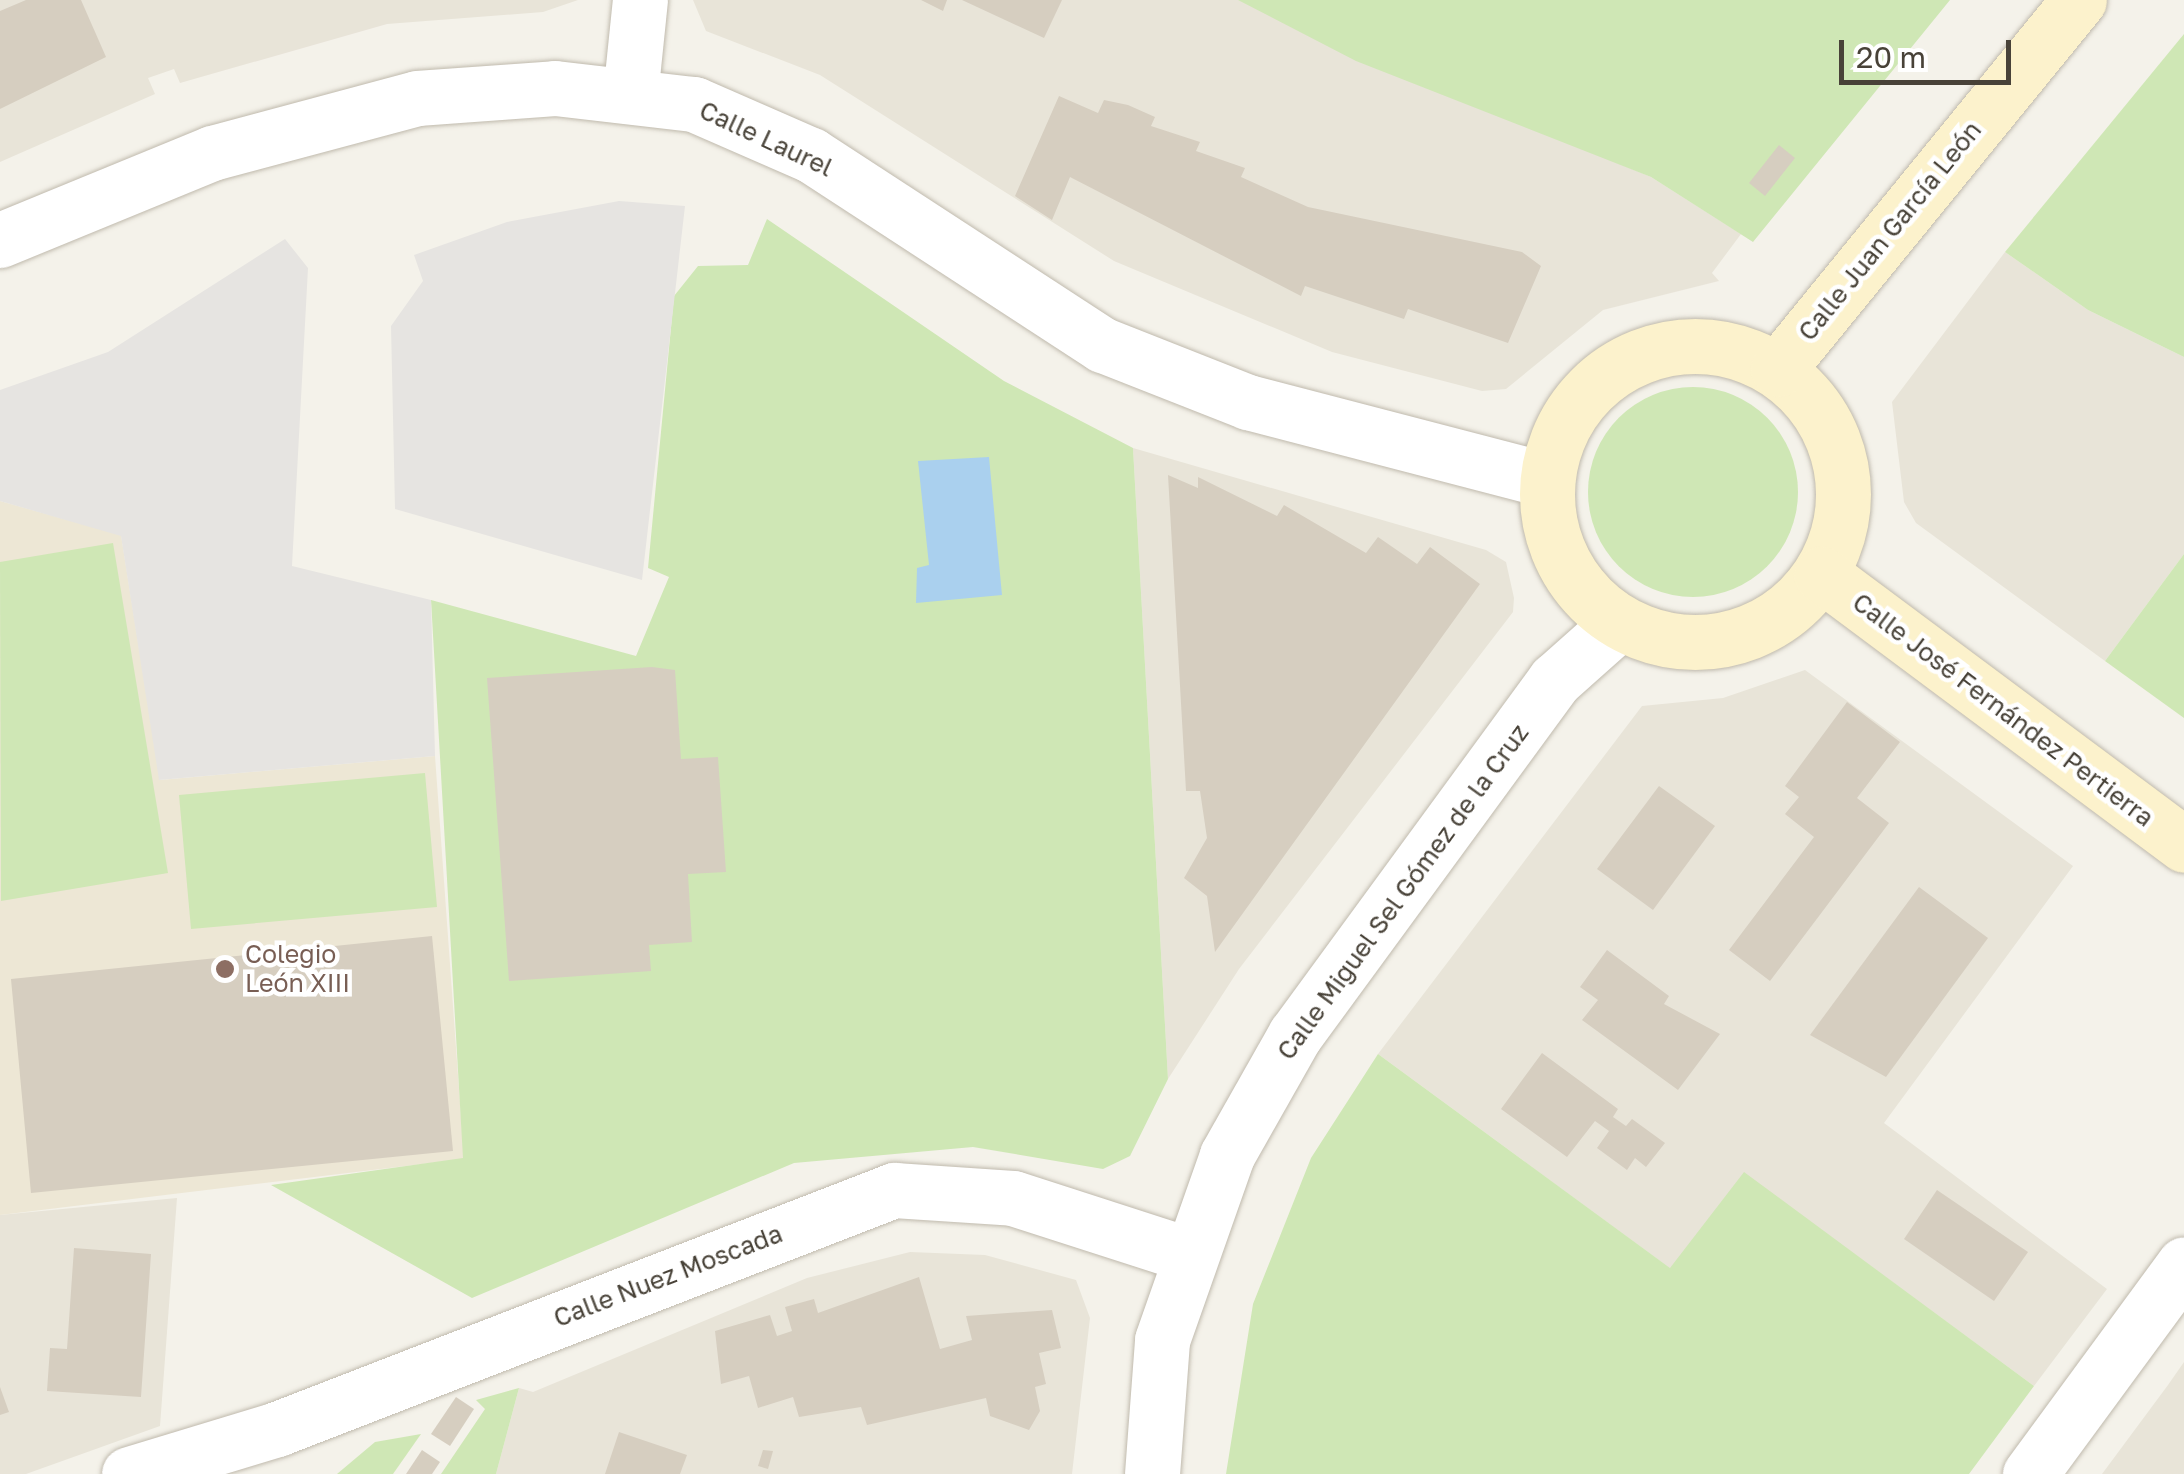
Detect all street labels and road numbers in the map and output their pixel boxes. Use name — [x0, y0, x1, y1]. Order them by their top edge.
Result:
street label: Calle Laurel — [695, 95, 837, 183]
street label: Calle Juan García León — [1792, 115, 1988, 347]
street label: Calle José Fernández Pertierra — [1847, 587, 2159, 833]
street label: Calle Miguel Sel Gómez de la Cruz — [1271, 718, 1535, 1066]
street label: Calle Nuez Moscada — [550, 1219, 786, 1333]

